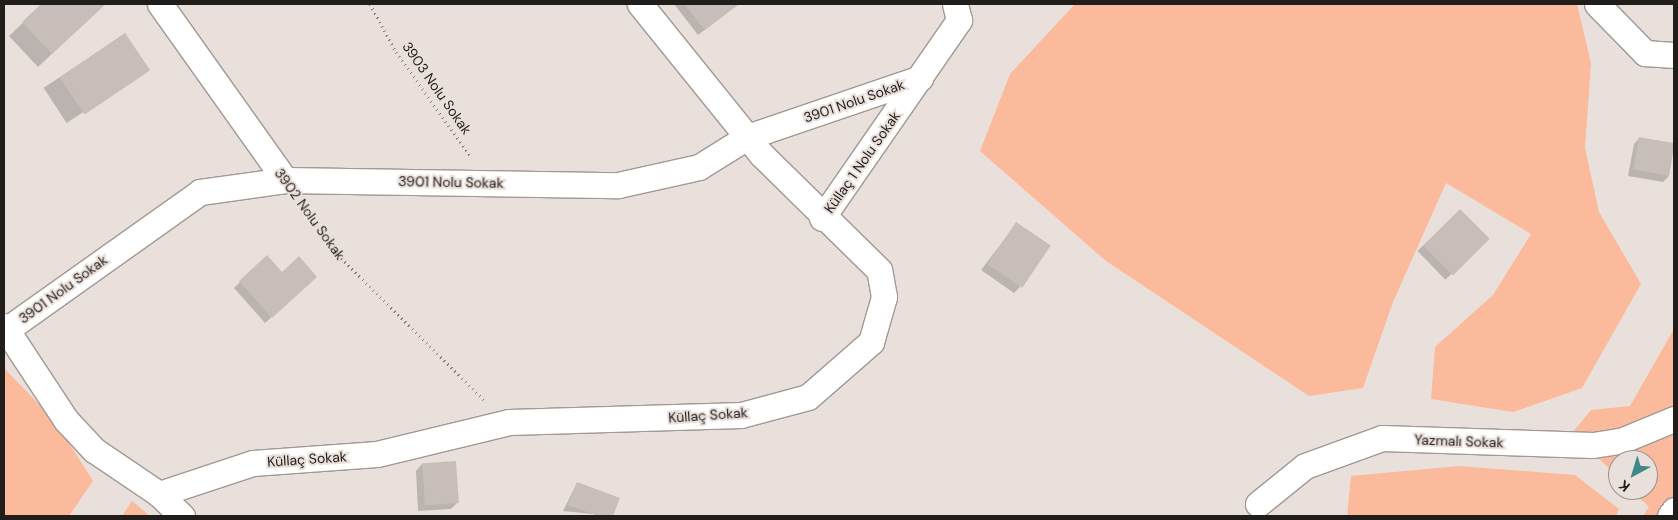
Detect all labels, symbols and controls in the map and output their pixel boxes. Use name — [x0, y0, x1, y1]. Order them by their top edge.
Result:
street label: 3903 Nolu Sokak — [399, 38, 475, 138]
street label: 3901 Nolu Sokak — [801, 76, 907, 126]
street label: Küllaç 1 Nolu Sokak — [821, 108, 903, 216]
street label: 3902 Nolu Sokak — [271, 165, 349, 263]
street label: 3901 Nolu Sokak — [398, 173, 504, 191]
street label: 3901 Nolu Sokak — [15, 251, 111, 327]
street label: Küllaç Sokak — [668, 404, 748, 426]
street label: Yazmalı Sokak — [1414, 431, 1504, 451]
street label: Küllaç Sokak — [267, 448, 347, 470]
north arrow — [1608, 450, 1658, 500]
text: K — [1615, 476, 1633, 496]

